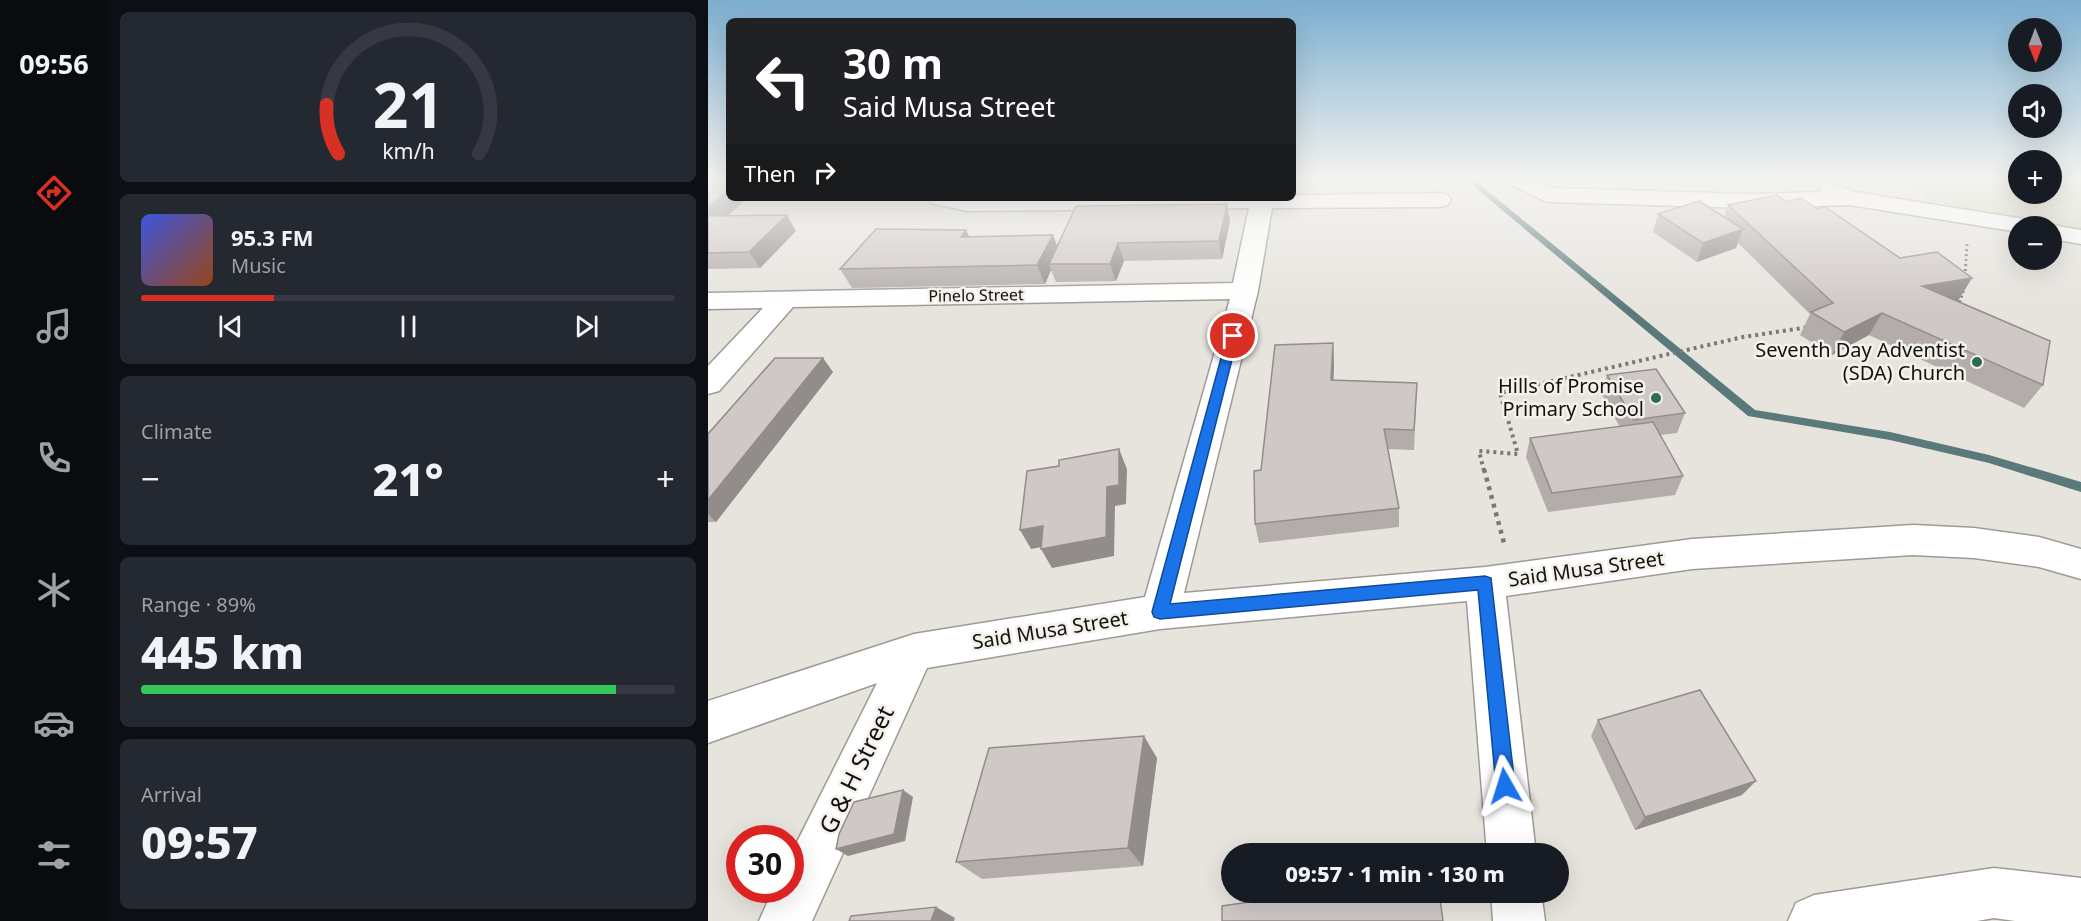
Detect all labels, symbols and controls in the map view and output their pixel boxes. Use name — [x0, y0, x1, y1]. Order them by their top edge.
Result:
north arrow — [2008, 18, 2062, 72]
map controls — [2008, 18, 2062, 270]
text: 30 m — [843, 34, 943, 91]
icon: left — [744, 42, 822, 120]
text: 09:56 — [19, 45, 89, 82]
text: 21 — [372, 61, 444, 146]
button: sound — [2008, 84, 2062, 138]
text: Said Musa Street — [843, 88, 1055, 125]
text: km/h — [382, 136, 434, 165]
button: + — [2008, 150, 2062, 204]
icon: right — [808, 156, 841, 189]
text: Then — [744, 158, 796, 188]
icon: directions — [33, 172, 75, 214]
button: − — [2008, 216, 2062, 270]
text: 95.3 FM — [231, 222, 313, 252]
text: Music — [231, 252, 286, 279]
street label: Pinelo Street — [928, 283, 1024, 307]
icon: music — [33, 305, 75, 347]
icon: previous — [214, 310, 247, 343]
icon: pause — [392, 310, 425, 343]
icon: next — [570, 310, 603, 343]
pin — [1207, 310, 1258, 361]
icon: arrive — [1216, 319, 1249, 352]
place label: Seventh Day Adventist (SDA) Church — [1755, 336, 1965, 386]
marker: Seventh Day Adventist (SDA) Church — [1970, 355, 1984, 369]
place label: Hills of Promise Primary School — [1498, 372, 1644, 422]
marker: Hills of Promise Primary School — [1649, 391, 1663, 405]
text: Climate — [141, 418, 212, 445]
icon: phone — [33, 437, 75, 479]
text: 21° — [372, 448, 444, 509]
text: − — [141, 456, 160, 501]
text: + — [656, 456, 675, 501]
street label: Said Musa Street — [1506, 544, 1666, 593]
icon: climate — [33, 569, 75, 611]
text: Range · 89% — [141, 591, 256, 618]
street label: Said Musa Street — [970, 604, 1130, 655]
text: 445 km — [141, 621, 304, 682]
street label: G & H Street — [810, 700, 901, 839]
icon: car — [33, 702, 75, 744]
position arrow — [1473, 754, 1537, 818]
text: Arrival — [141, 781, 202, 808]
text: 09:57 — [141, 811, 258, 872]
speed limit sign: 30 — [726, 825, 804, 903]
icon: filters — [33, 834, 75, 876]
text: 09:57 · 1 min · 130 m — [1285, 858, 1505, 888]

